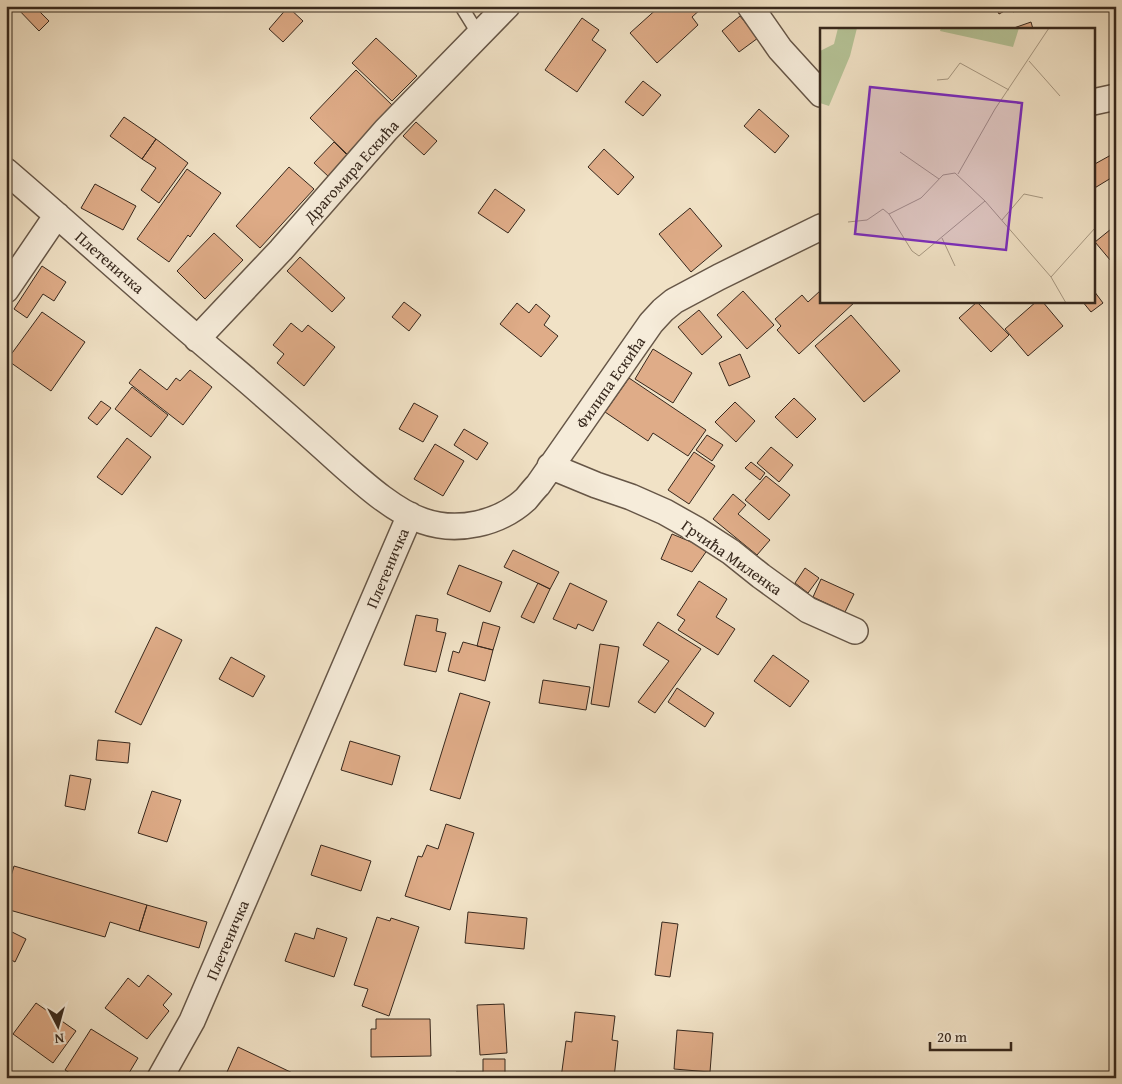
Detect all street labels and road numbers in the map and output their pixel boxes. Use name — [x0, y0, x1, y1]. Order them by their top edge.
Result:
street label: Драгомира Ескића — [297, 114, 404, 229]
street label: Плетеничка — [70, 225, 150, 299]
street label: Филипа Ескића — [569, 331, 651, 433]
street label: Грчића Миленка — [677, 513, 788, 601]
street label: Плетеничка — [359, 524, 415, 612]
street label: Плетеничка — [199, 896, 255, 984]

